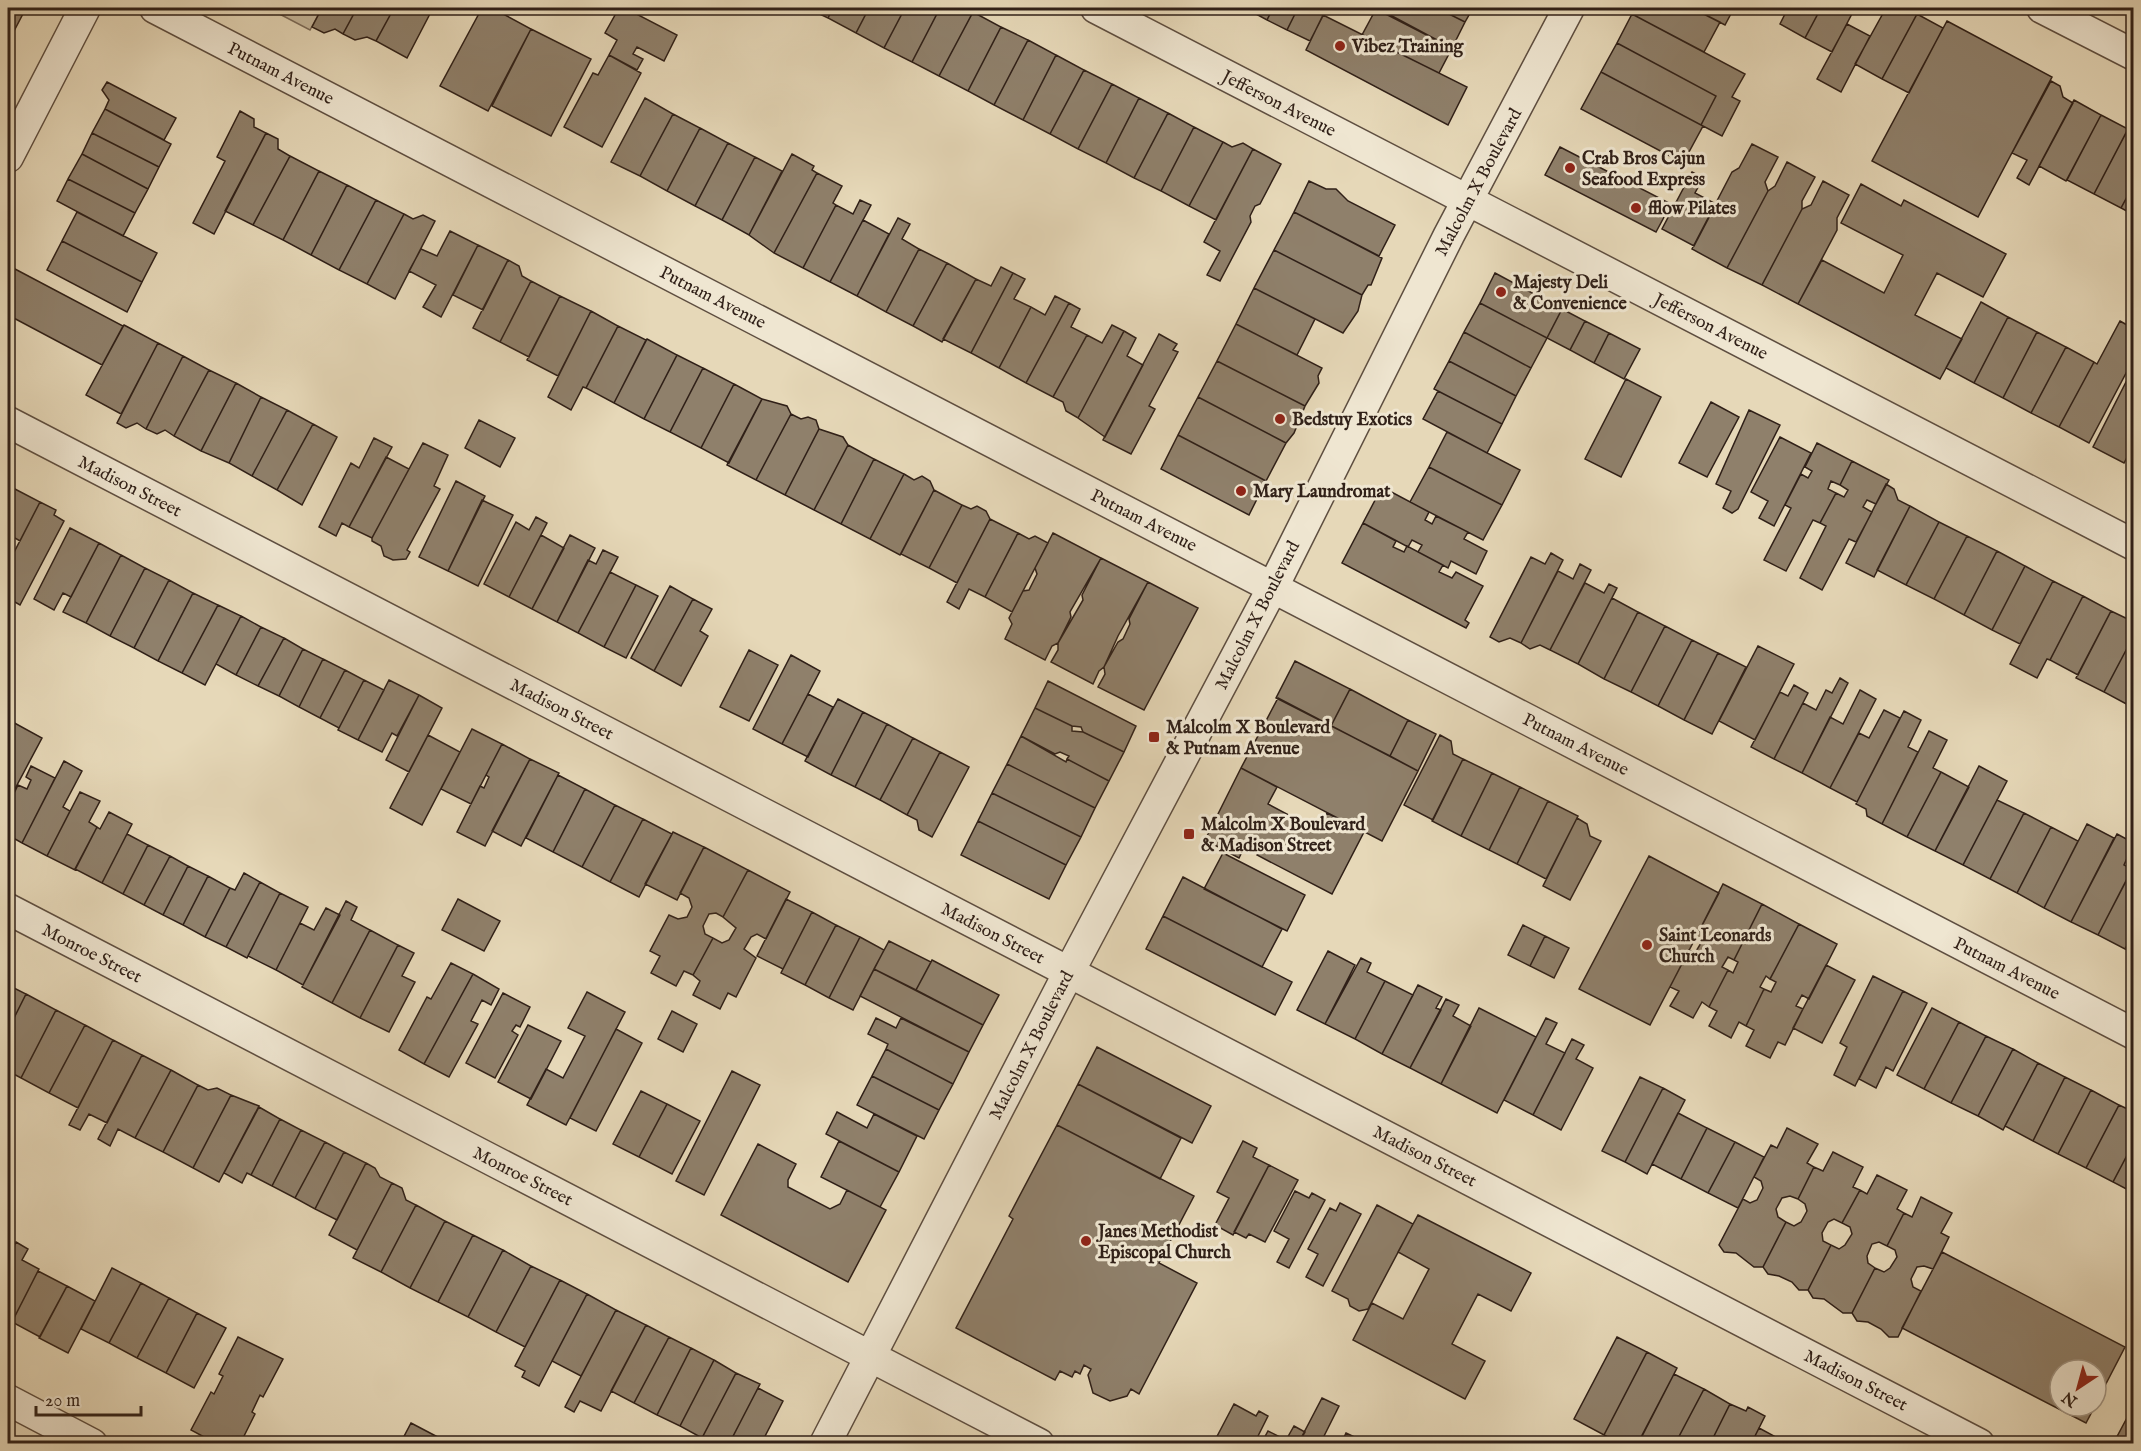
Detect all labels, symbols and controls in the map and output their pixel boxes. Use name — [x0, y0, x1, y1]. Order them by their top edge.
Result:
place label: Vibez Training — [1351, 36, 1465, 59]
street label: Putnam Avenue — [223, 38, 337, 111]
marker: Vibez Training — [1333, 39, 1347, 53]
street label: Jefferson Avenue — [1216, 65, 1339, 143]
street label: Malcolm X Boulevard — [1431, 105, 1528, 261]
place label: Crab Bros Cajun Seafood Express — [1582, 148, 1706, 192]
marker: Crab Bros Cajun Seafood Express — [1563, 161, 1577, 175]
place label: fflow Pilates — [1648, 198, 1737, 221]
marker: fflow Pilates — [1629, 201, 1643, 215]
street label: Putnam Avenue — [655, 262, 769, 335]
place label: Majesty Deli & Convenience — [1513, 272, 1627, 316]
marker: Majesty Deli & Convenience — [1494, 285, 1508, 299]
street label: Jefferson Avenue — [1648, 288, 1771, 366]
place label: Bedstuy Exotics — [1292, 409, 1413, 432]
marker: Bedstuy Exotics — [1273, 412, 1287, 426]
street label: Madison Street — [74, 451, 185, 523]
place label: Mary Laundromat — [1253, 481, 1391, 504]
marker: Mary Laundromat — [1234, 484, 1248, 498]
street label: Putnam Avenue — [1086, 485, 1200, 558]
street label: Malcolm X Boulevard — [1211, 537, 1306, 694]
street label: Madison Street — [506, 674, 617, 746]
street label: Putnam Avenue — [1518, 709, 1632, 782]
place label: Malcolm X Boulevard & Putnam Avenue — [1166, 717, 1330, 761]
marker: Malcolm X Boulevard & Putnam Avenue — [1147, 730, 1161, 744]
place label: Malcolm X Boulevard & Madison Street — [1201, 814, 1365, 858]
marker: Malcolm X Boulevard & Madison Street — [1182, 827, 1196, 841]
street label: Madison Street — [937, 898, 1048, 970]
street label: Monroe Street — [37, 919, 145, 989]
place label: Saint Leonards Church — [1659, 925, 1772, 969]
street label: Putnam Avenue — [1949, 933, 2063, 1006]
marker: Saint Leonards Church — [1640, 938, 1654, 952]
street label: Malcolm X Boulevard — [985, 967, 1080, 1124]
street label: Madison Street — [1369, 1121, 1480, 1193]
street label: Monroe Street — [468, 1142, 576, 1212]
place label: Janes Methodist Episcopal Church — [1096, 1221, 1231, 1265]
marker: Janes Methodist Episcopal Church — [1079, 1234, 1093, 1248]
street label: Madison Street — [1800, 1345, 1911, 1417]
north arrow — [2048, 1358, 2108, 1418]
scale bar — [36, 1379, 141, 1417]
text: N — [2059, 1386, 2083, 1411]
text: 20 m — [45, 1390, 80, 1413]

